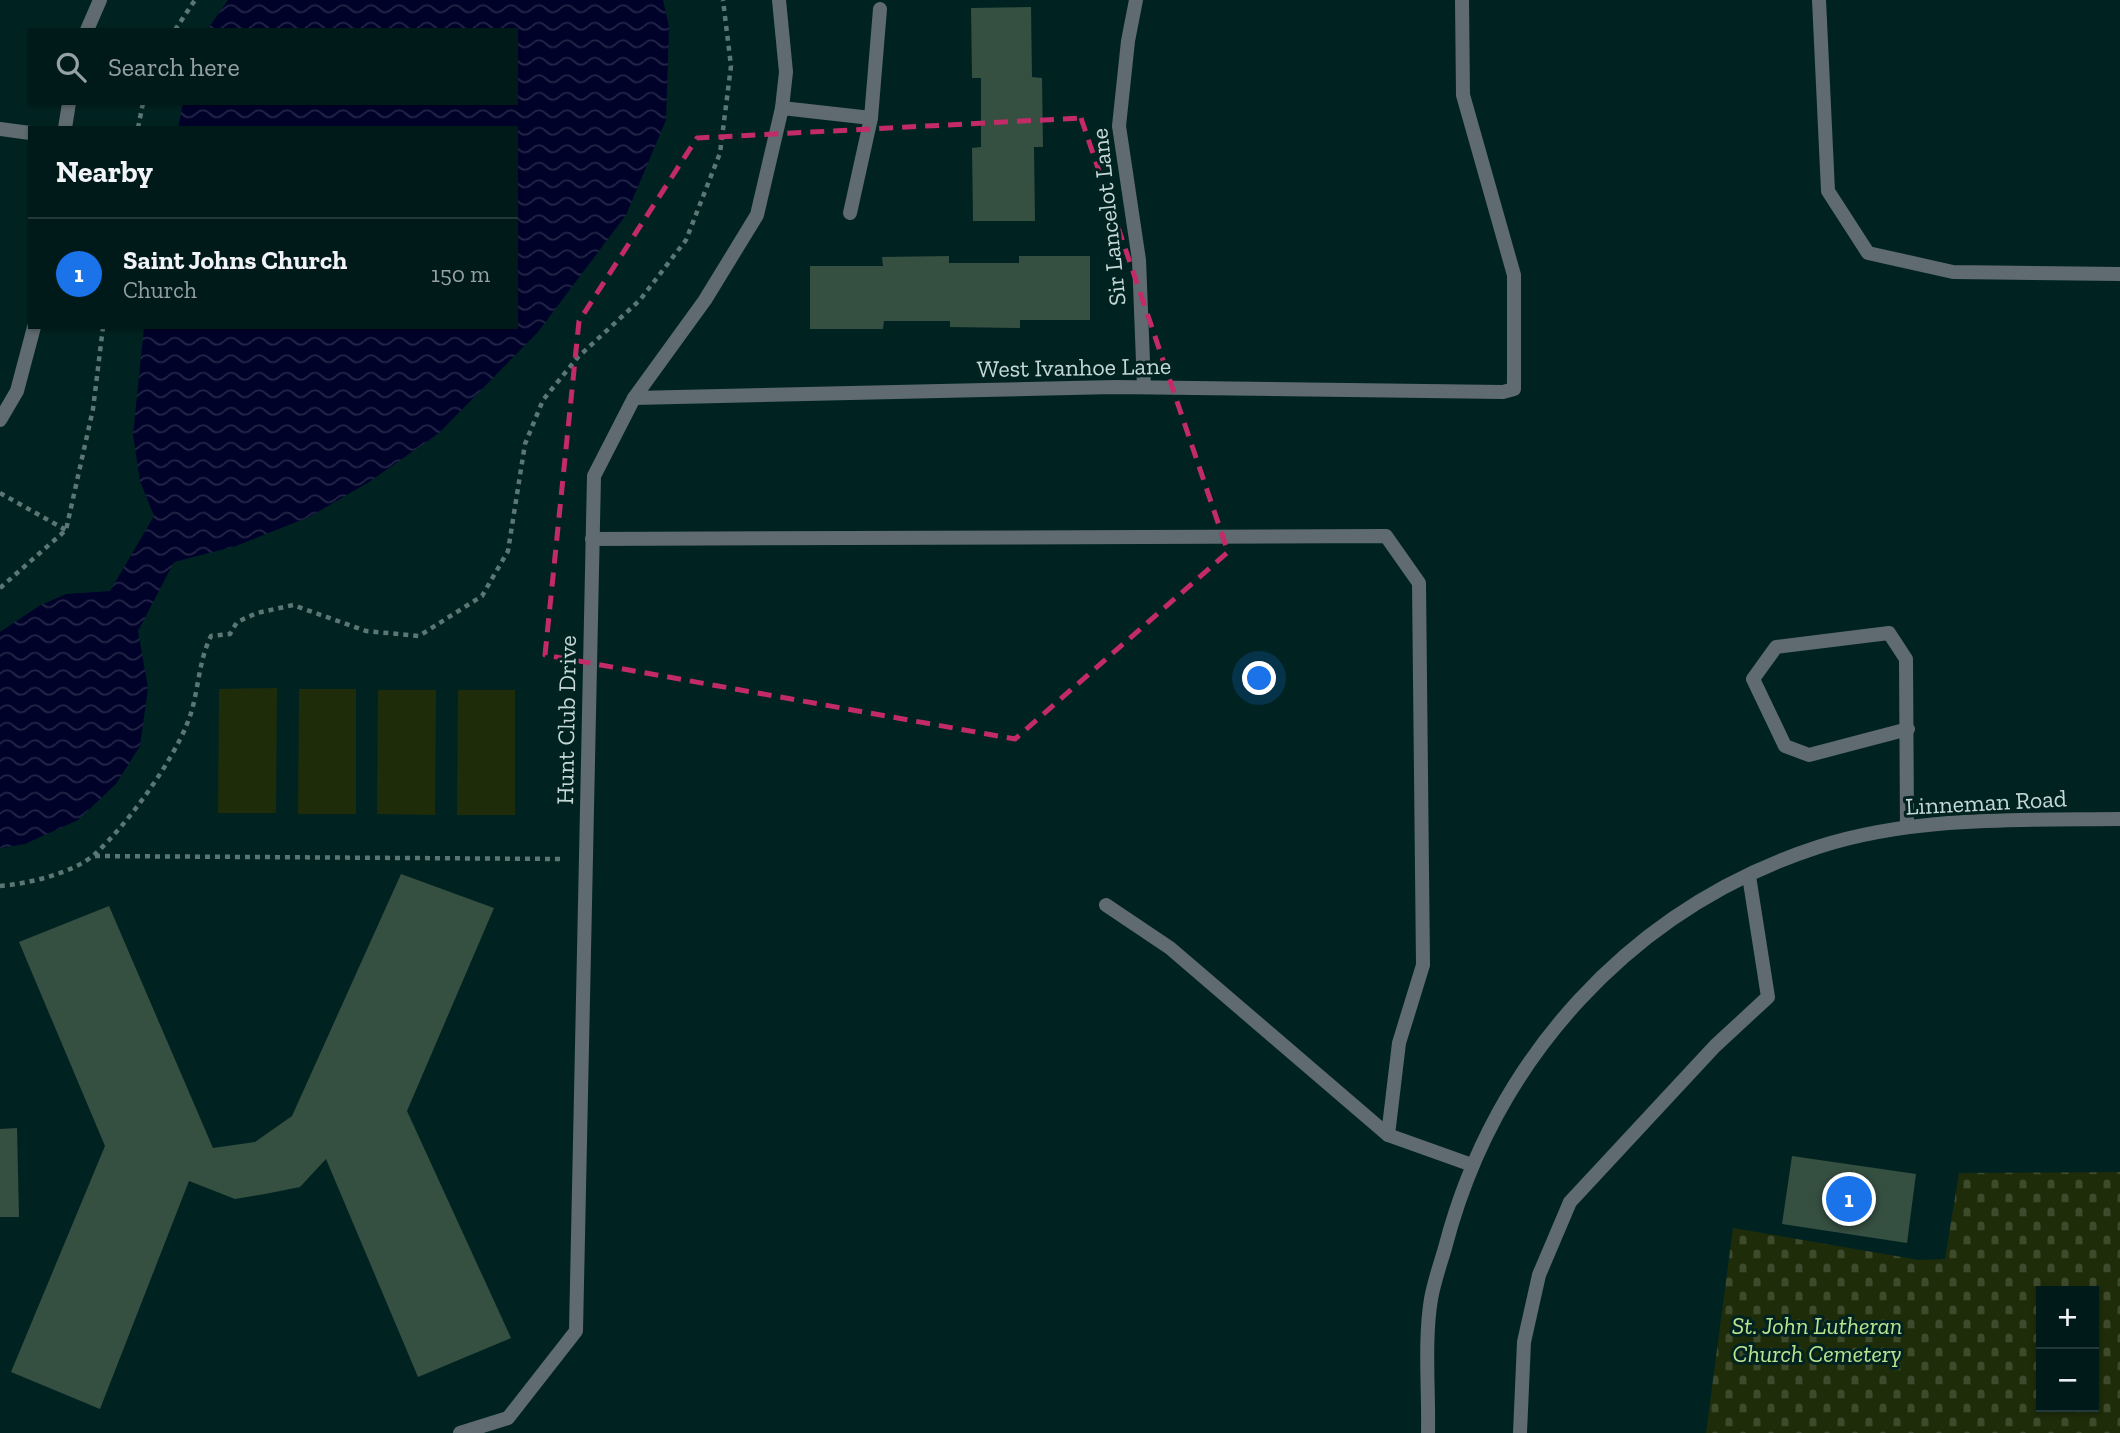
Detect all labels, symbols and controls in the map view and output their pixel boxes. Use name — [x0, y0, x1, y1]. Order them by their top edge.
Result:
search box — [28, 28, 518, 105]
icon: search — [52, 48, 90, 86]
text: Search here — [108, 51, 240, 83]
street label: Sir Lancelot Lane — [1084, 127, 1132, 307]
text: Nearby — [56, 154, 153, 190]
text: Saint Johns Church — [123, 244, 347, 276]
text: 1 — [74, 260, 84, 288]
text: 150 m — [431, 260, 490, 288]
text: Church — [123, 276, 197, 304]
street label: West Ivanhoe Lane — [977, 351, 1171, 383]
street label: Hunt Club Drive — [550, 635, 582, 805]
your location — [1242, 661, 1276, 695]
street label: Linneman Road — [1905, 783, 2067, 821]
pin: 1 — [1826, 1173, 1872, 1225]
map controls — [2036, 1286, 2099, 1412]
button: + — [2036, 1286, 2099, 1349]
park label: St. John Lutheran Church Cemetery — [1732, 1311, 1902, 1368]
button: − — [2036, 1349, 2099, 1412]

